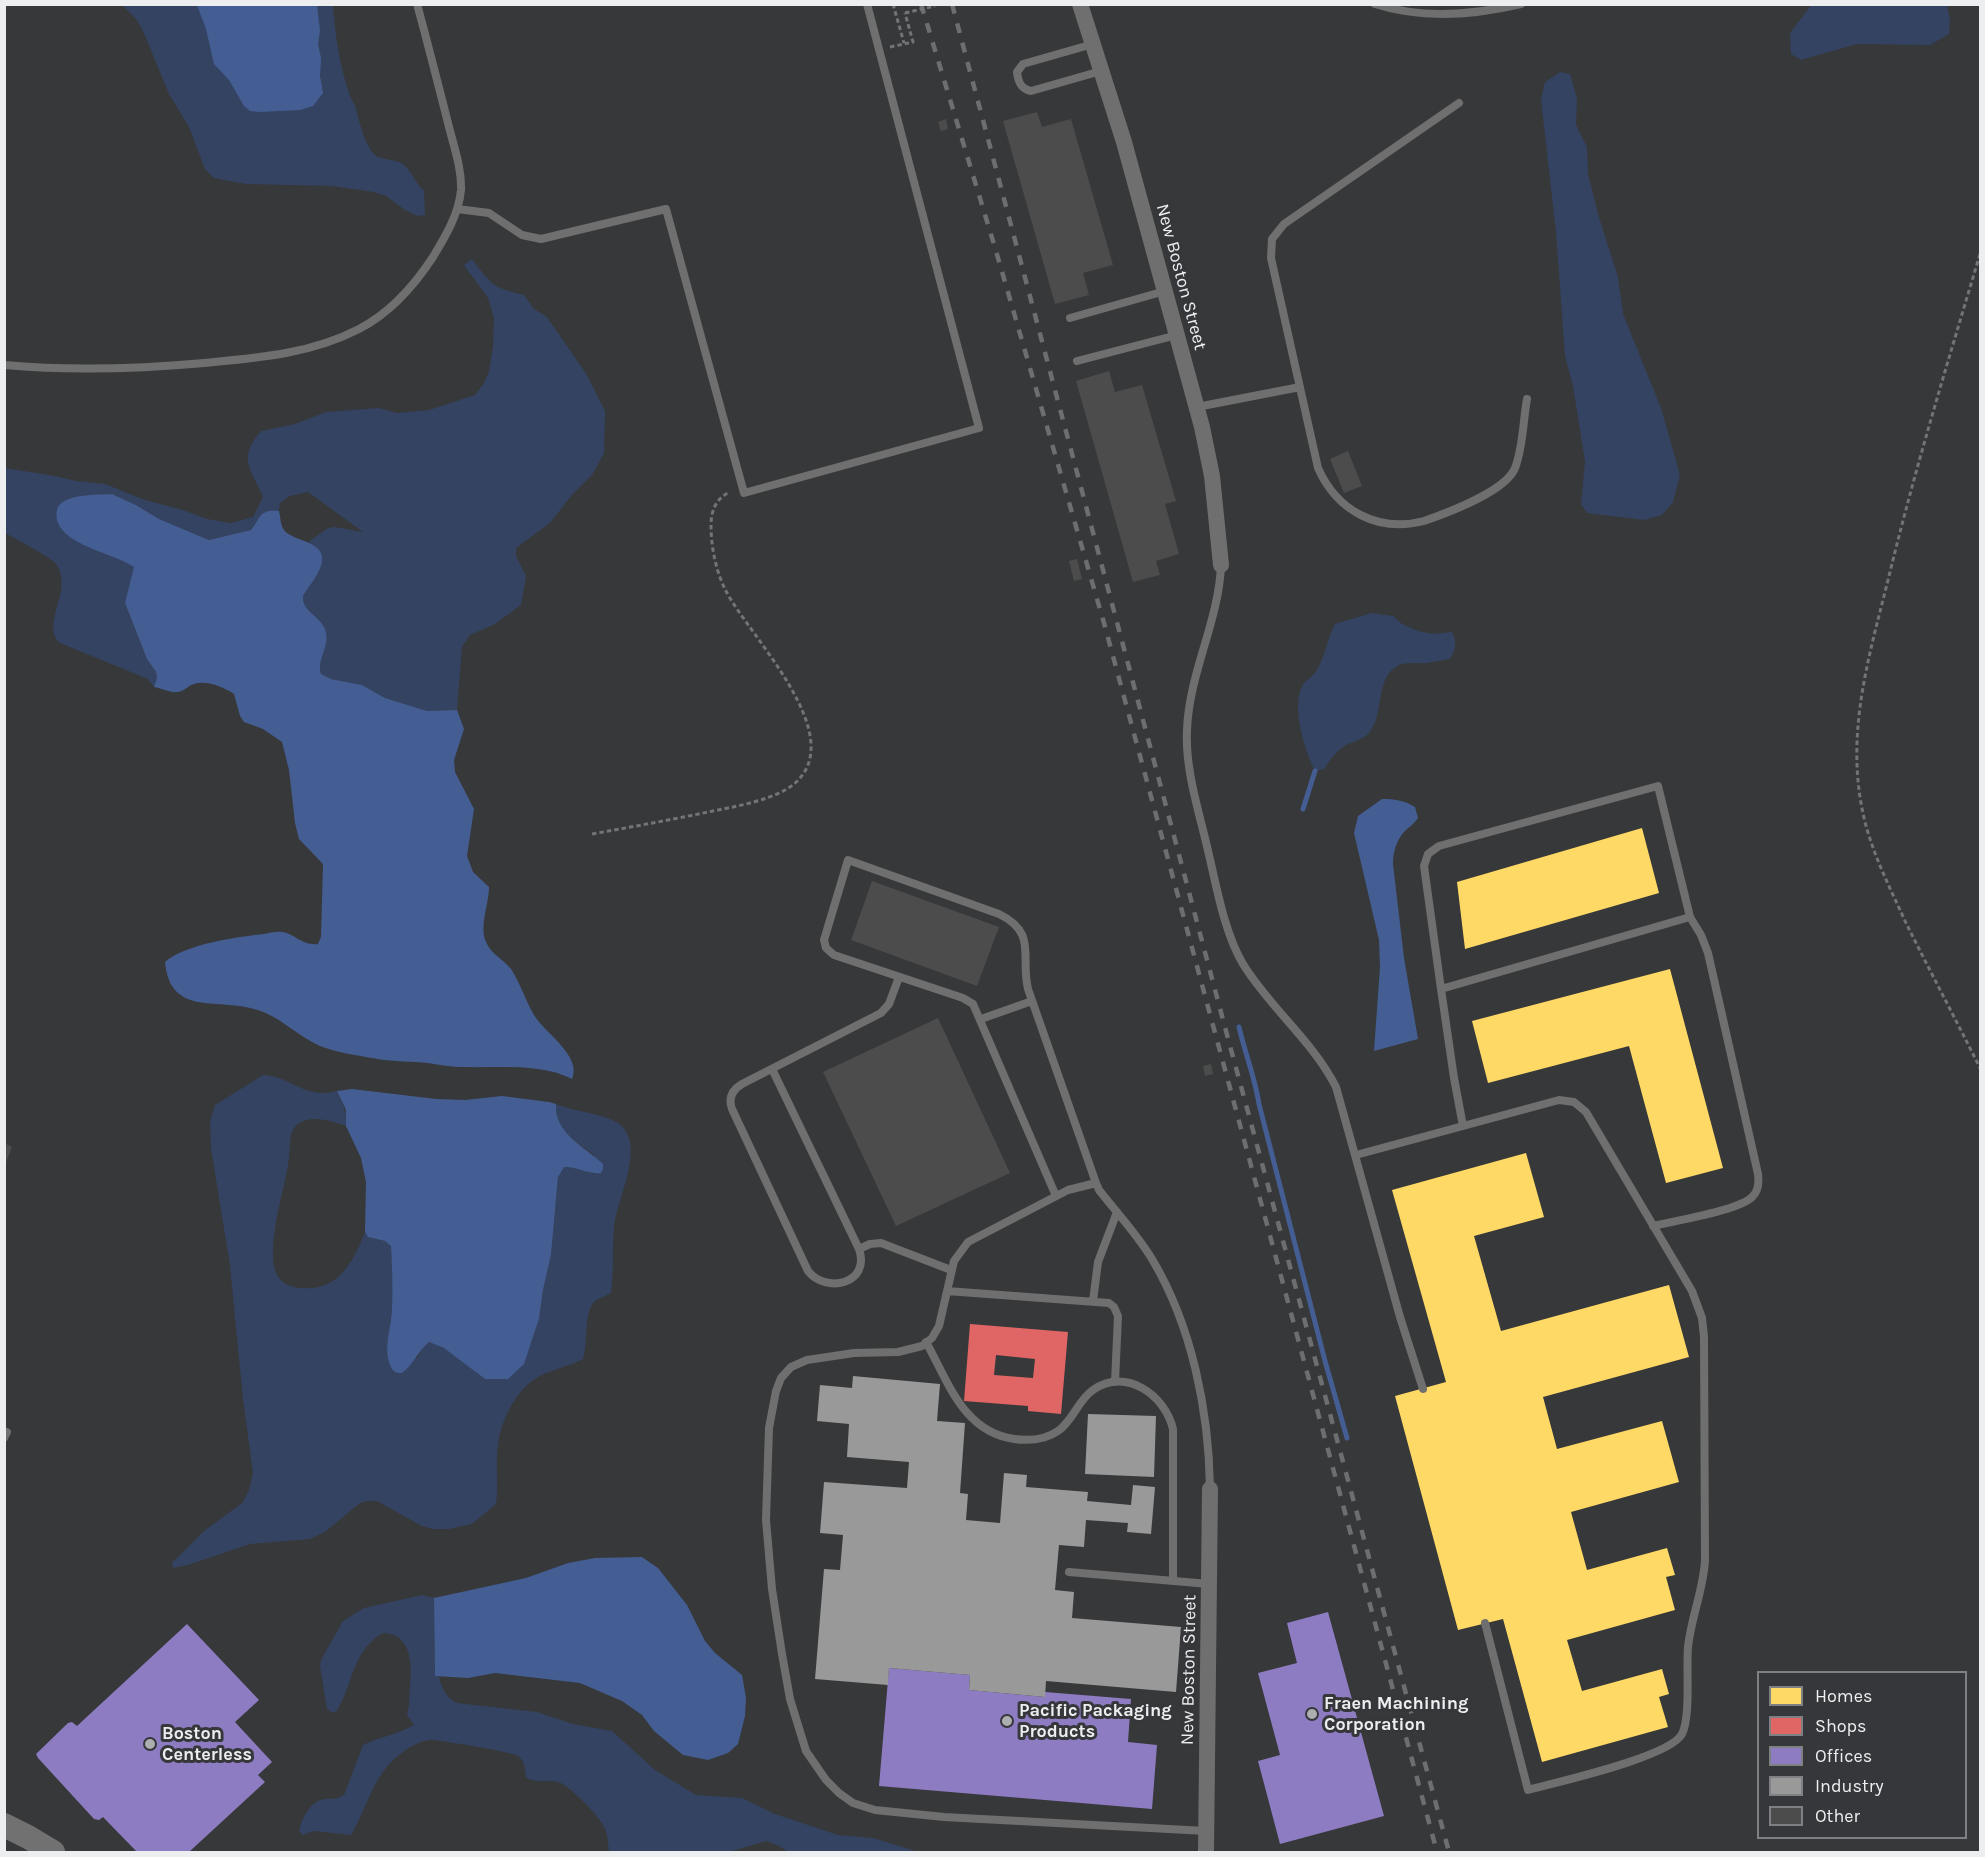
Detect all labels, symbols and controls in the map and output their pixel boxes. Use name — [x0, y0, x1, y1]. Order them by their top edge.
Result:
street label: New Boston Street — [1151, 202, 1211, 352]
street label: New Boston Street — [1177, 1595, 1201, 1745]
legend — [1757, 1671, 1967, 1839]
text: Homes — [1815, 1685, 1872, 1707]
place label: Fraen Machining Corporation — [1324, 1693, 1468, 1736]
place label: Pacific Packaging Products — [1019, 1700, 1172, 1742]
marker: Fraen Machining Corporation — [1305, 1707, 1319, 1721]
marker: Pacific Packaging Products — [1000, 1714, 1014, 1728]
text: Shops — [1815, 1715, 1867, 1737]
place label: Boston Centerless — [162, 1723, 252, 1766]
marker: Boston Centerless — [143, 1737, 157, 1751]
text: Offices — [1815, 1745, 1872, 1767]
text: Industry — [1815, 1775, 1884, 1797]
text: Other — [1815, 1805, 1860, 1827]

